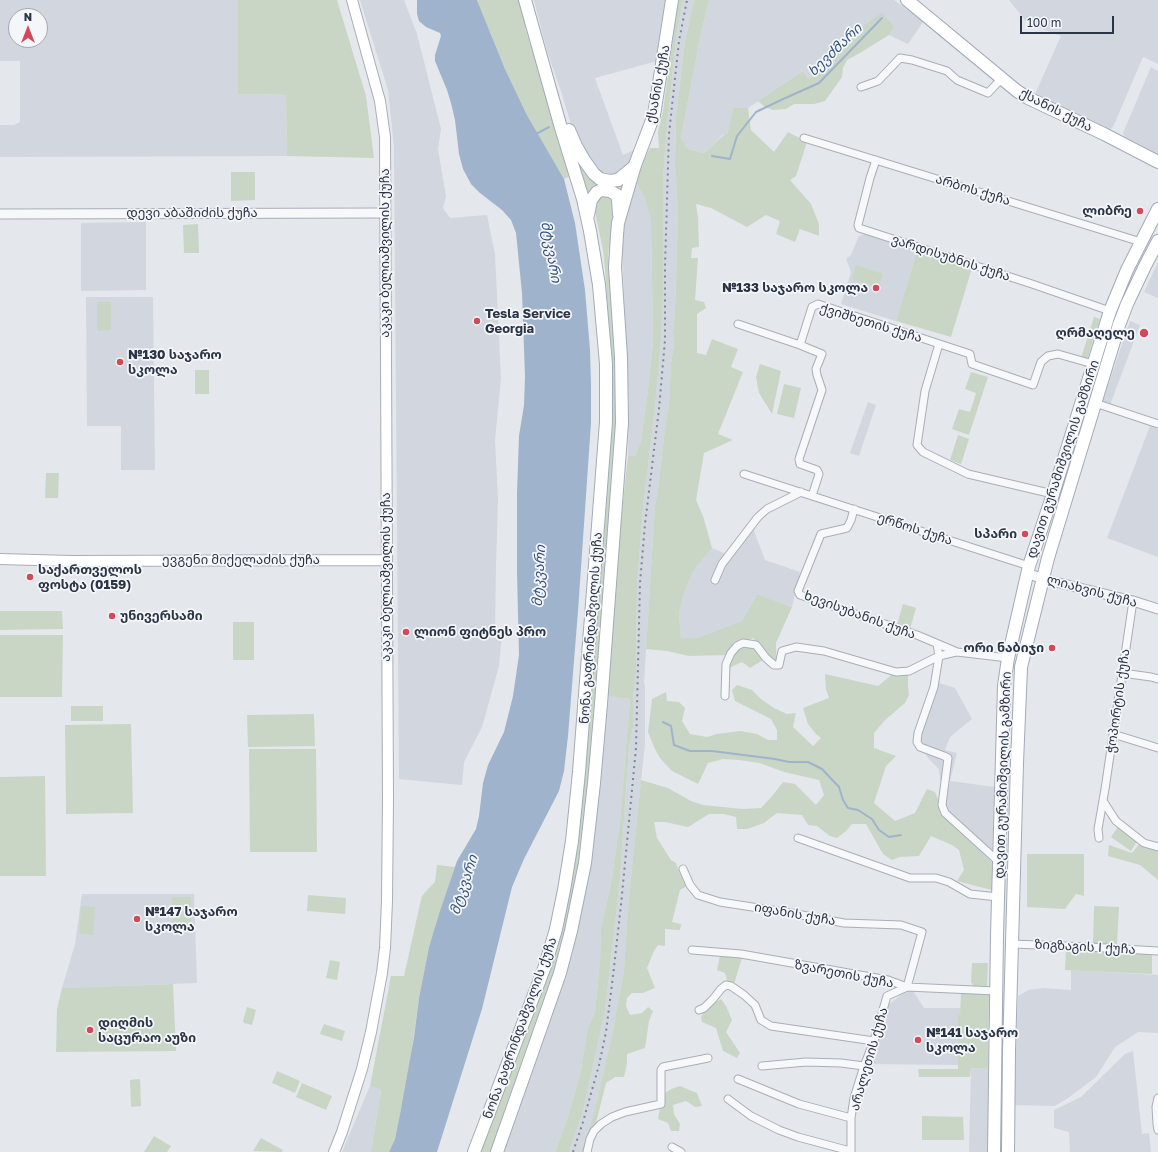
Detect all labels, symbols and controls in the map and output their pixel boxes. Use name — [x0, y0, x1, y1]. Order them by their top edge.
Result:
north arrow — [8, 8, 48, 48]
scale bar — [1022, 8, 1116, 34]
text: N — [24, 10, 32, 23]
text: 100 m — [1027, 15, 1061, 30]
water label: ხევძმარი — [805, 20, 865, 80]
street label: ქსანის ქუჩა — [643, 44, 673, 124]
street label: ქსანის ქუჩა — [1017, 85, 1095, 135]
street label: აკაკი ბელიაშვილის ქუჩა — [377, 168, 393, 338]
street label: არბოს ქუჩა — [934, 171, 1012, 209]
place label: ლიბრე — [1082, 203, 1132, 219]
street label: დევი აბაშიძის ქუჩა — [126, 205, 258, 221]
marker: ლიბრე — [1135, 206, 1145, 216]
water label: მტკვარი — [537, 220, 565, 284]
street label: ვარდისუბნის ქუჩა — [890, 231, 1012, 285]
place label: №133 საჯარო სკოლა — [722, 280, 868, 296]
marker: №133 საჯარო სკოლა — [871, 283, 881, 293]
street label: ქვიშხეთის ქუჩა — [818, 300, 924, 346]
place label: Tesla Service Georgia — [485, 306, 571, 337]
marker: Tesla Service Georgia — [472, 316, 482, 326]
place label: ღრმაღელე — [1056, 325, 1135, 341]
marker: ღრმაღელე — [1138, 327, 1150, 339]
place label: №130 საჯარო სკოლა — [128, 347, 222, 378]
marker: №130 საჯარო სკოლა — [115, 357, 125, 367]
street label: დავით გურამიშვილის გამზირი — [1024, 358, 1102, 560]
street label: აკაკი ბელიაშვილის ქუჩა — [378, 492, 394, 662]
street label: ერწოს ქუჩა — [876, 510, 954, 548]
place label: სპარი — [974, 526, 1017, 542]
marker: სპარი — [1020, 529, 1030, 539]
street label: ნონა გაფრინდაშვილის ქუჩა — [577, 532, 605, 724]
water label: მტკვარი — [529, 545, 549, 607]
street label: ევგენი მიქელაძის ქუჩა — [162, 552, 320, 568]
place label: საქართველოს ფოსტა (0159) — [38, 562, 142, 593]
street label: ლიახვის ქუჩა — [1045, 571, 1139, 611]
marker: საქართველოს ფოსტა (0159) — [25, 572, 35, 582]
street label: ხევისუბანის ქუჩა — [802, 588, 918, 642]
place label: უნივერსამი — [120, 608, 203, 624]
marker: უნივერსამი — [107, 611, 117, 621]
place label: ლიონ ფიტნეს პრო — [414, 624, 546, 640]
marker: ლიონ ფიტნეს პრო — [401, 627, 411, 637]
place label: ორი ნაბიჯი — [963, 640, 1044, 656]
marker: ორი ნაბიჯი — [1047, 643, 1057, 653]
street label: ჭოპორტის ქუჩა — [1103, 648, 1133, 754]
street label: დავით გურამიშვილის გამზირი — [992, 671, 1014, 879]
water label: მტკვარი — [446, 853, 482, 917]
street label: იფანის ქუჩა — [753, 899, 837, 929]
place label: №147 საჯარო სკოლა — [145, 904, 238, 935]
marker: №147 საჯარო სკოლა — [132, 914, 142, 924]
street label: ნონა გაფრინდაშვილის ქუჩა — [480, 935, 560, 1121]
street label: ზიგზაგის I ქუჩა — [1034, 937, 1136, 957]
street label: ზვარეთის ქუჩა — [793, 957, 895, 991]
street label: არალეთის ქუჩა — [847, 1006, 891, 1112]
place label: დიღმის საცურაო აუზი — [98, 1015, 196, 1046]
marker: დიღმის საცურაო აუზი — [85, 1025, 95, 1035]
place label: №141 საჯარო სკოლა — [926, 1025, 1018, 1056]
marker: №141 საჯარო სკოლა — [913, 1035, 923, 1045]

